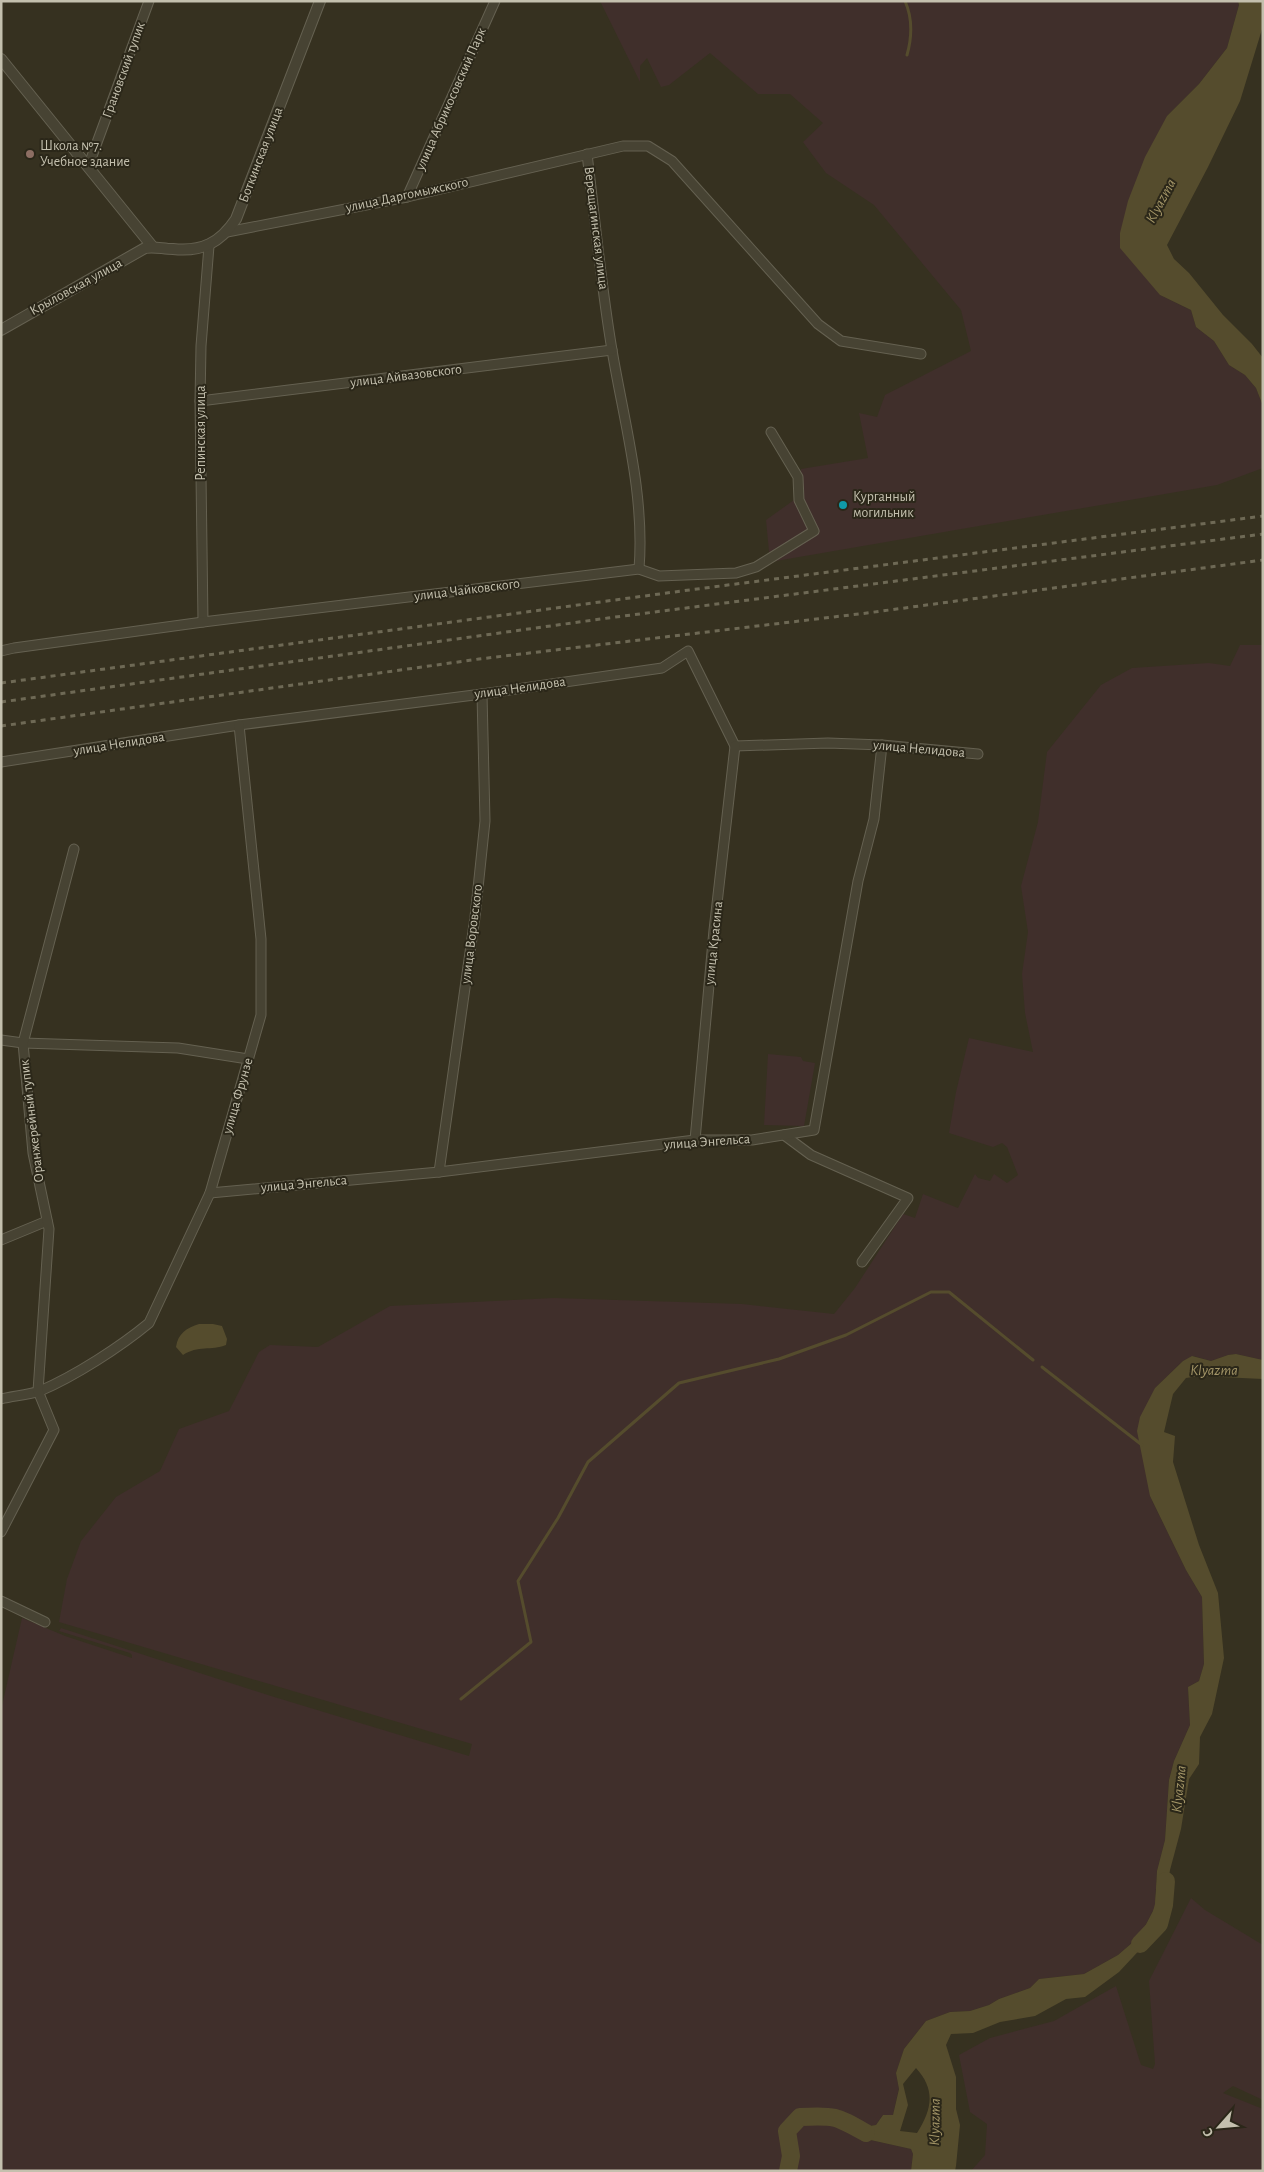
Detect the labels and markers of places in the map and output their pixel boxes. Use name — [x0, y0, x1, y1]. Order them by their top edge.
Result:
place label: Школа №7. Учебное здание — [40, 139, 130, 169]
marker: Школа №7. Учебное здание — [24, 148, 36, 160]
place label: Курганный могильник — [853, 490, 915, 520]
marker: Курганный могильник — [837, 499, 849, 511]

